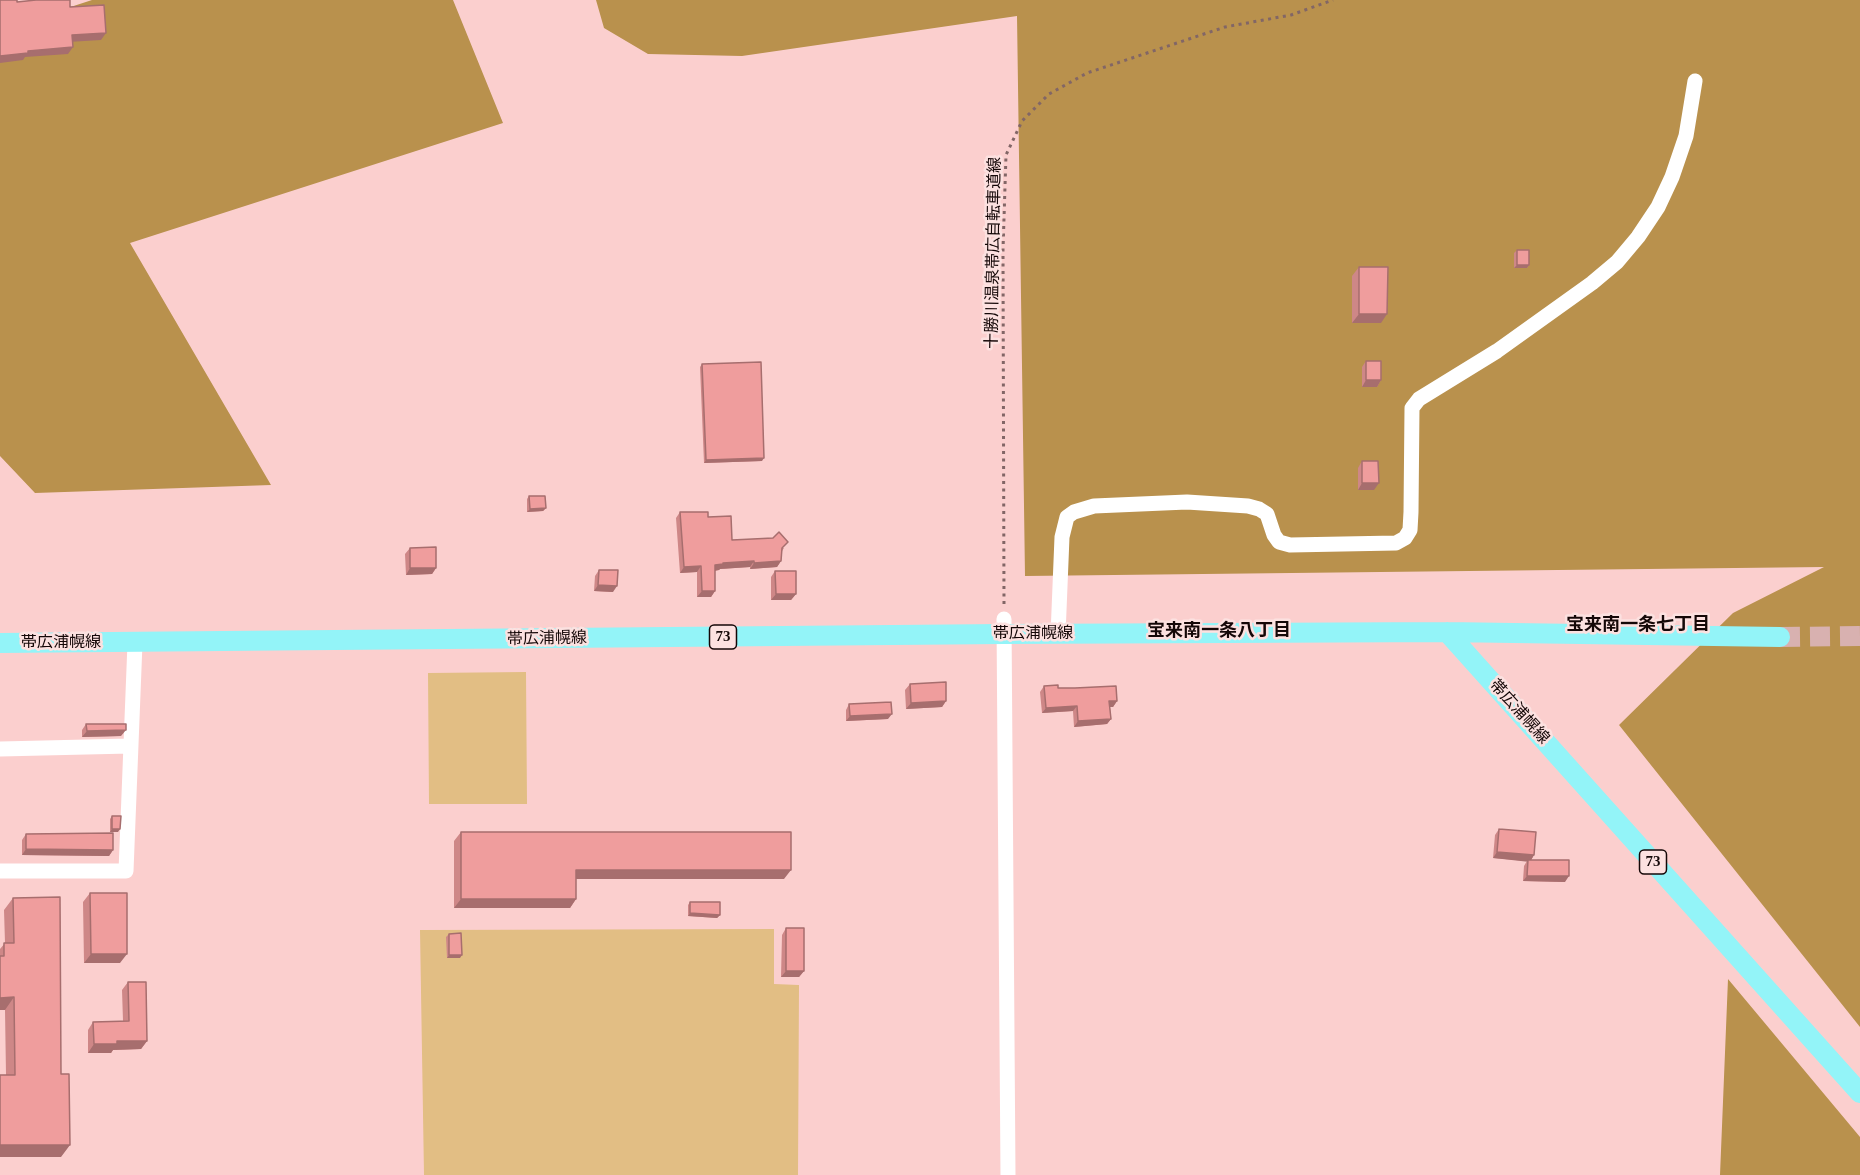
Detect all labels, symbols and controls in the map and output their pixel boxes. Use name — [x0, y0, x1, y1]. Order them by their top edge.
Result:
street label: 十勝川温泉帯広自転車道線 — [983, 157, 1005, 349]
district label: 宝来南一条七丁目 — [1566, 614, 1710, 636]
district label: 宝来南一条八丁目 — [1147, 620, 1291, 642]
street label: 帯広浦幌線 — [993, 624, 1073, 644]
road number: 73 — [710, 625, 736, 649]
street label: 帯広浦幌線 — [507, 629, 587, 649]
street label: 帯広浦幌線 — [21, 633, 101, 653]
street label: 帯広浦幌線 — [1485, 676, 1553, 748]
road number: 73 — [1640, 850, 1666, 874]

